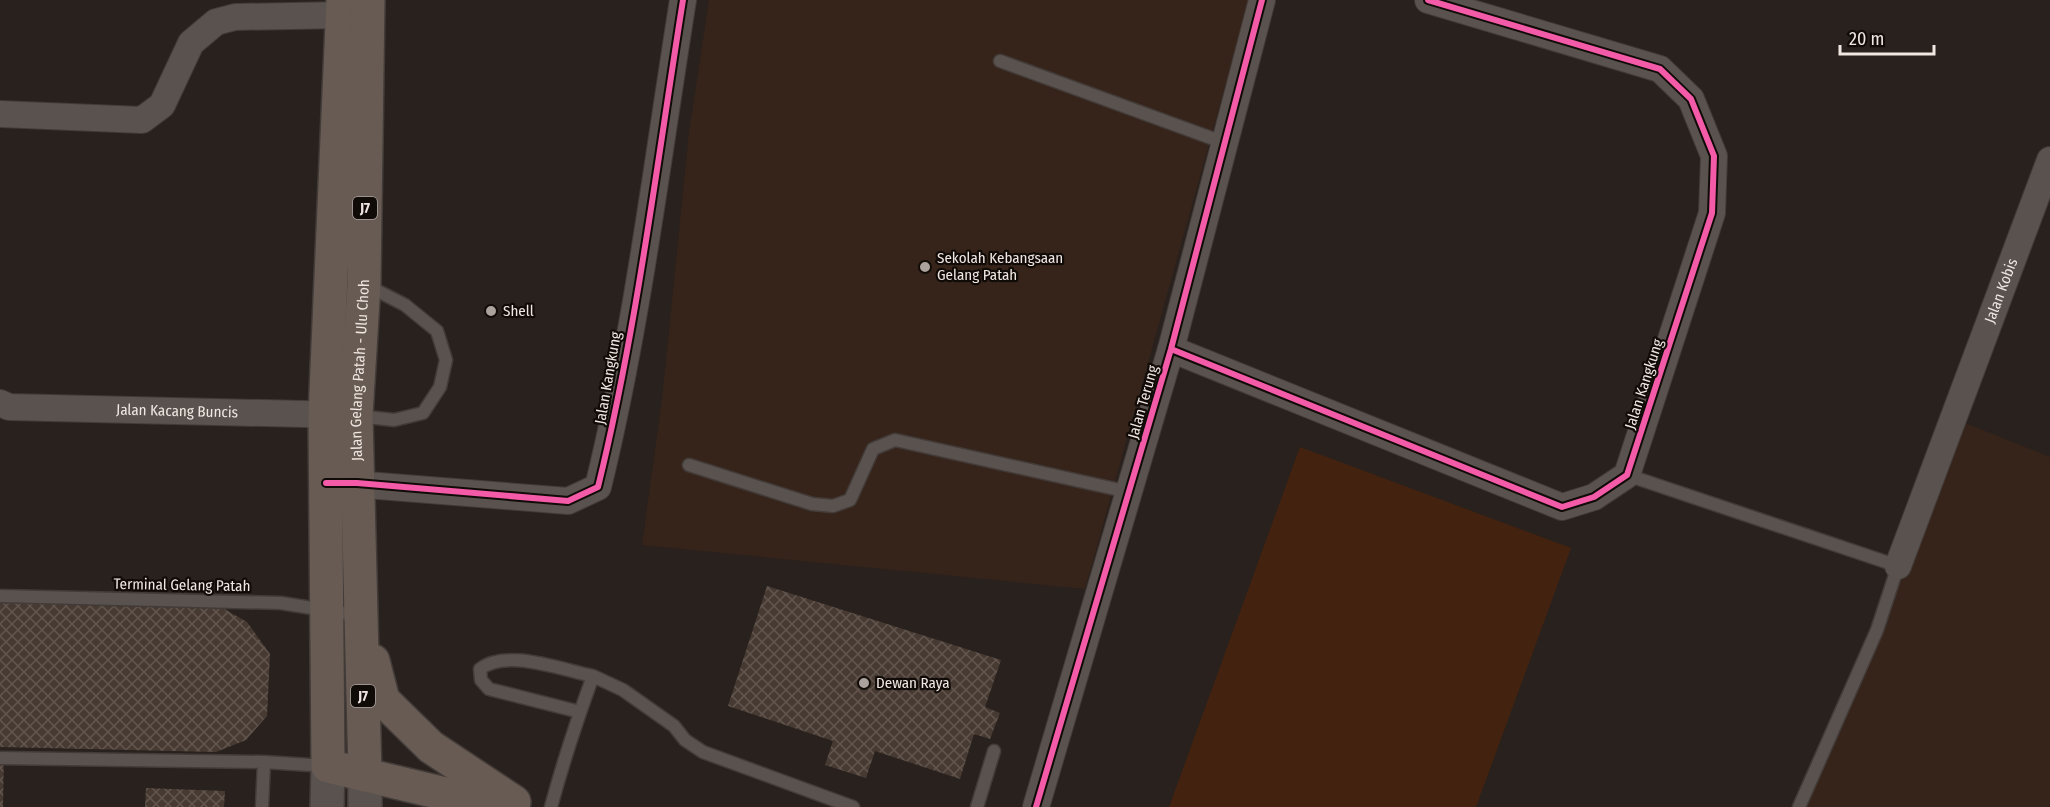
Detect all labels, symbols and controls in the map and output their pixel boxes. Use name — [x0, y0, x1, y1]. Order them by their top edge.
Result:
scale bar — [1840, 18, 1934, 56]
text: 20 m — [1849, 28, 1884, 50]
road number: J7 — [353, 197, 377, 219]
place label: Sekolah Kebangsaan Gelang Patah — [937, 249, 1063, 284]
street label: Jalan Kobis — [1981, 256, 2021, 326]
marker: Sekolah Kebangsaan Gelang Patah — [918, 260, 932, 274]
street label: Jalan Gelang Patah - Ulu Choh — [347, 279, 373, 461]
place label: Shell — [503, 302, 534, 320]
marker: Shell — [484, 304, 498, 318]
street label: Jalan Kangkung — [591, 330, 625, 426]
street label: Jalan Kangkung — [1621, 337, 1667, 431]
street label: Jalan Terung — [1124, 363, 1162, 441]
street label: Jalan Kacang Buncis — [116, 401, 238, 421]
street label: Terminal Gelang Patah — [113, 575, 251, 595]
place label: Dewan Raya — [876, 674, 950, 692]
marker: Dewan Raya — [857, 676, 871, 690]
road number: J7 — [351, 685, 375, 707]

